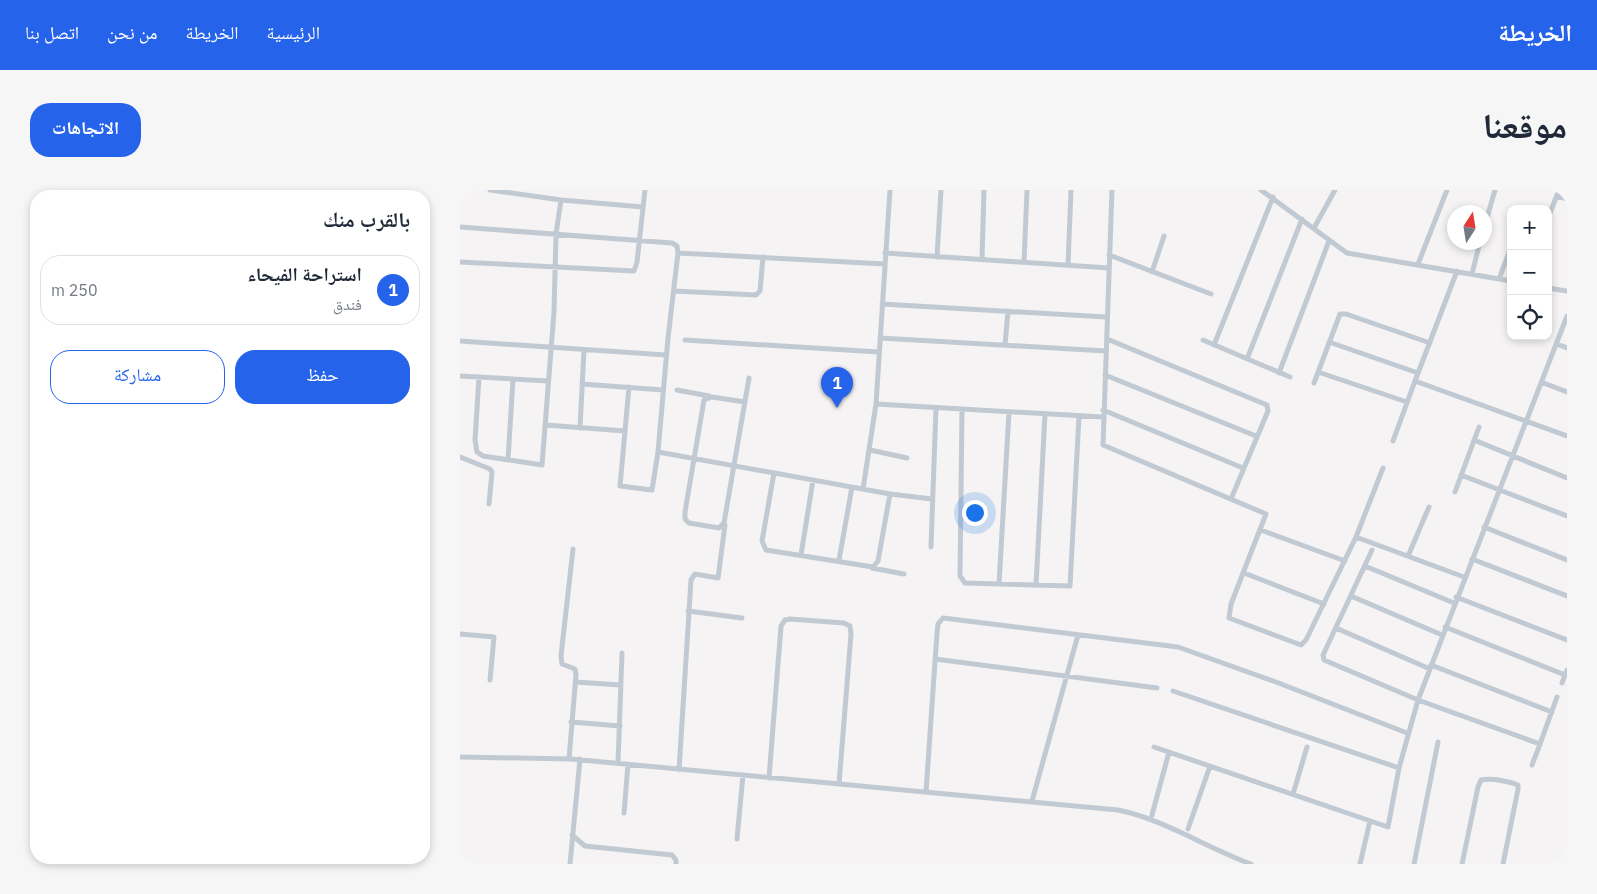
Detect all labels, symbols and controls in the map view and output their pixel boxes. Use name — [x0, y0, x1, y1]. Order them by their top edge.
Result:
text: الخريطة — [1498, 16, 1572, 48]
text: اتصل بنا — [25, 21, 79, 44]
text: من نحن — [107, 21, 158, 44]
text: الخريطة — [186, 21, 239, 44]
text: الرئيسية — [267, 21, 320, 44]
text: موقعنا — [1482, 102, 1567, 148]
button: الاتجاهات — [30, 103, 141, 157]
text: بالقرب منك — [323, 205, 410, 233]
north arrow — [1447, 205, 1492, 250]
map controls — [1507, 205, 1552, 340]
button: + — [1507, 205, 1552, 250]
button: − — [1507, 250, 1552, 295]
text: استراحة الفيحاء — [247, 262, 362, 286]
text: 250 m — [51, 280, 98, 300]
text: 1 — [388, 280, 398, 300]
text: فندق — [333, 294, 362, 314]
button: locate — [1507, 295, 1552, 340]
button: مشاركة — [50, 350, 225, 404]
button: حفظ — [235, 350, 410, 404]
pin: 1 — [821, 367, 853, 408]
your location — [962, 500, 988, 526]

